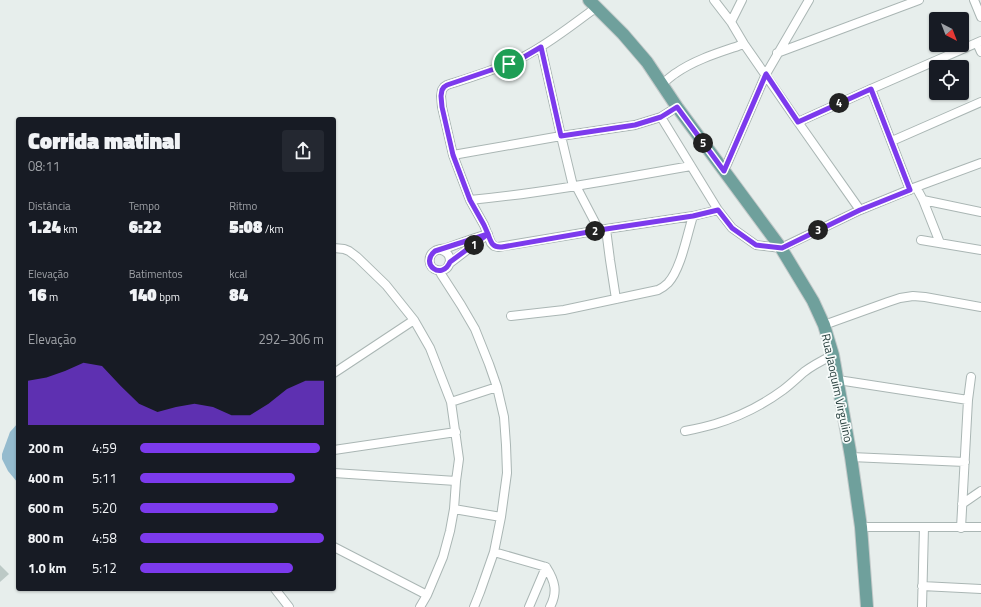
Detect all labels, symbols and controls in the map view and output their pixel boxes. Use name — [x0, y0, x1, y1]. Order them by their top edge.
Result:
north arrow — [929, 12, 969, 52]
map controls — [929, 12, 969, 100]
pin — [492, 47, 526, 81]
icon: arrive — [498, 53, 520, 75]
button: locate — [929, 60, 969, 100]
pin: 4 — [829, 93, 849, 113]
text: 4 — [836, 95, 842, 111]
text: Corrida matinal — [28, 124, 181, 158]
button: share — [282, 130, 324, 172]
pin: 5 — [693, 133, 713, 153]
text: 5 — [700, 135, 706, 151]
text: 08:11 — [28, 156, 60, 176]
text: Distância — [28, 198, 71, 214]
text: Tempo — [129, 198, 160, 214]
text: Ritmo — [229, 198, 257, 214]
text: 1.24 — [28, 214, 61, 240]
text: 6:22 — [129, 214, 162, 240]
text: 5:08 — [229, 214, 262, 240]
pin: 3 — [808, 220, 828, 240]
text: km — [61, 221, 78, 237]
text: /km — [262, 221, 284, 237]
pin: 2 — [585, 221, 605, 241]
text: 3 — [815, 222, 821, 238]
text: 2 — [592, 223, 598, 239]
pin: 1 — [464, 235, 484, 255]
text: 1 — [471, 237, 477, 253]
text: Elevação — [28, 266, 69, 282]
text: Batimentos — [129, 266, 183, 282]
text: kcal — [229, 266, 247, 282]
text: 16 — [28, 282, 47, 308]
text: 140 — [129, 282, 157, 308]
text: 84 — [229, 282, 248, 308]
text: m — [47, 289, 58, 305]
text: bpm — [157, 289, 180, 305]
text: Elevação — [28, 329, 76, 349]
text: 292–306 m — [258, 329, 324, 349]
street label: Rua Jaoquim Virgulino — [817, 332, 858, 444]
text: 200 m — [28, 438, 64, 458]
text: 4:59 — [92, 438, 117, 458]
text: 400 m — [28, 468, 64, 488]
text: 5:11 — [92, 468, 117, 488]
text: 600 m — [28, 498, 64, 518]
text: 5:20 — [92, 498, 117, 518]
text: 800 m — [28, 528, 64, 548]
text: 4:58 — [92, 528, 117, 548]
text: 1.0 km — [28, 558, 66, 578]
text: 5:12 — [92, 558, 117, 578]

